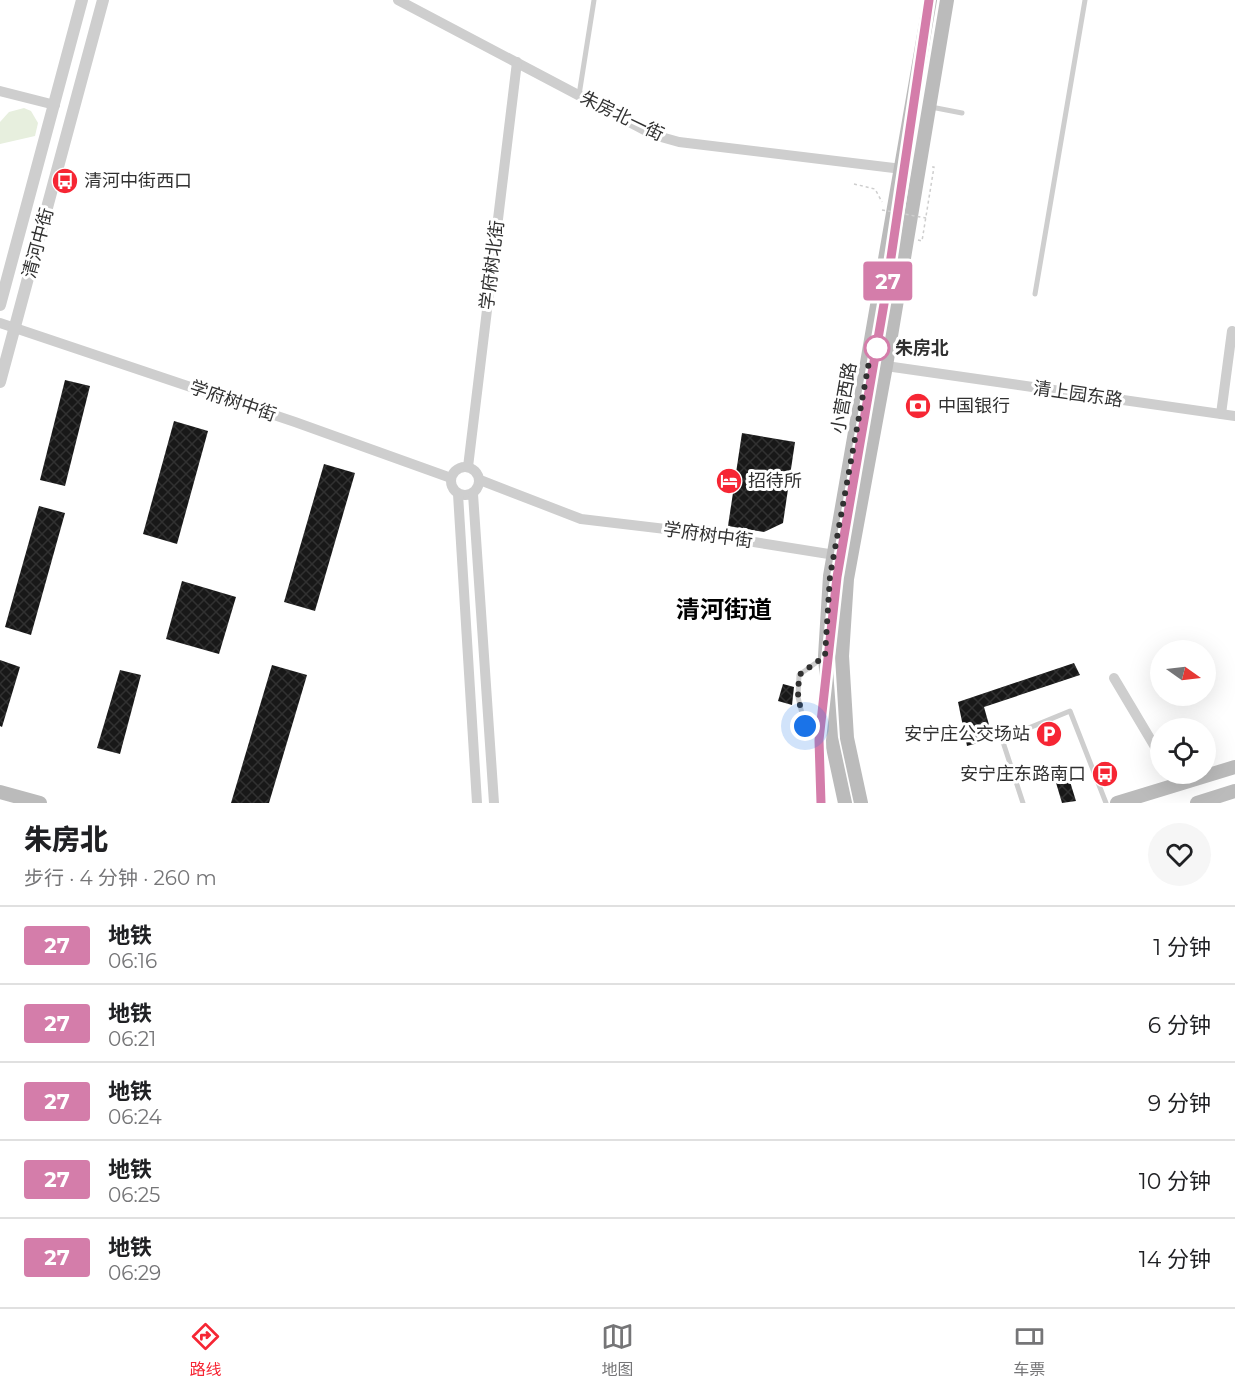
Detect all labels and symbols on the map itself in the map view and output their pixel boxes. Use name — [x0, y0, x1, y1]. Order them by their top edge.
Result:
street label: 朱房北一街 — [577, 86, 667, 146]
bus stop icon: 清河中街西口 — [50, 166, 80, 196]
place label: 清河中街西口 — [84, 170, 192, 192]
street label: 清河中街 — [18, 205, 58, 281]
street label: 学府树北街 — [476, 219, 508, 311]
line badge: 27 — [861, 262, 915, 300]
marker: 朱房北 — [864, 335, 890, 361]
place label: 朱房北 — [895, 337, 949, 359]
street label: 小营西路 — [827, 361, 861, 435]
street label: 学府树中街 — [187, 376, 279, 426]
street label: 清上园东路 — [1032, 377, 1124, 411]
bank icon: 中国银行 — [903, 391, 933, 421]
place label: 中国银行 — [938, 395, 1010, 417]
hotel icon: 招待所 — [714, 466, 744, 496]
place label: 招待所 — [748, 470, 802, 492]
street label: 学府树中街 — [662, 518, 754, 552]
district label: 清河街道 — [676, 595, 772, 624]
north arrow — [1150, 640, 1216, 706]
your location — [790, 711, 820, 741]
parking icon: 安宁庄公交场站 — [1034, 719, 1064, 749]
place label: 安宁庄公交场站 — [904, 723, 1030, 745]
bus stop icon: 安宁庄东路南口 — [1090, 759, 1120, 789]
place label: 安宁庄东路南口 — [960, 763, 1086, 785]

